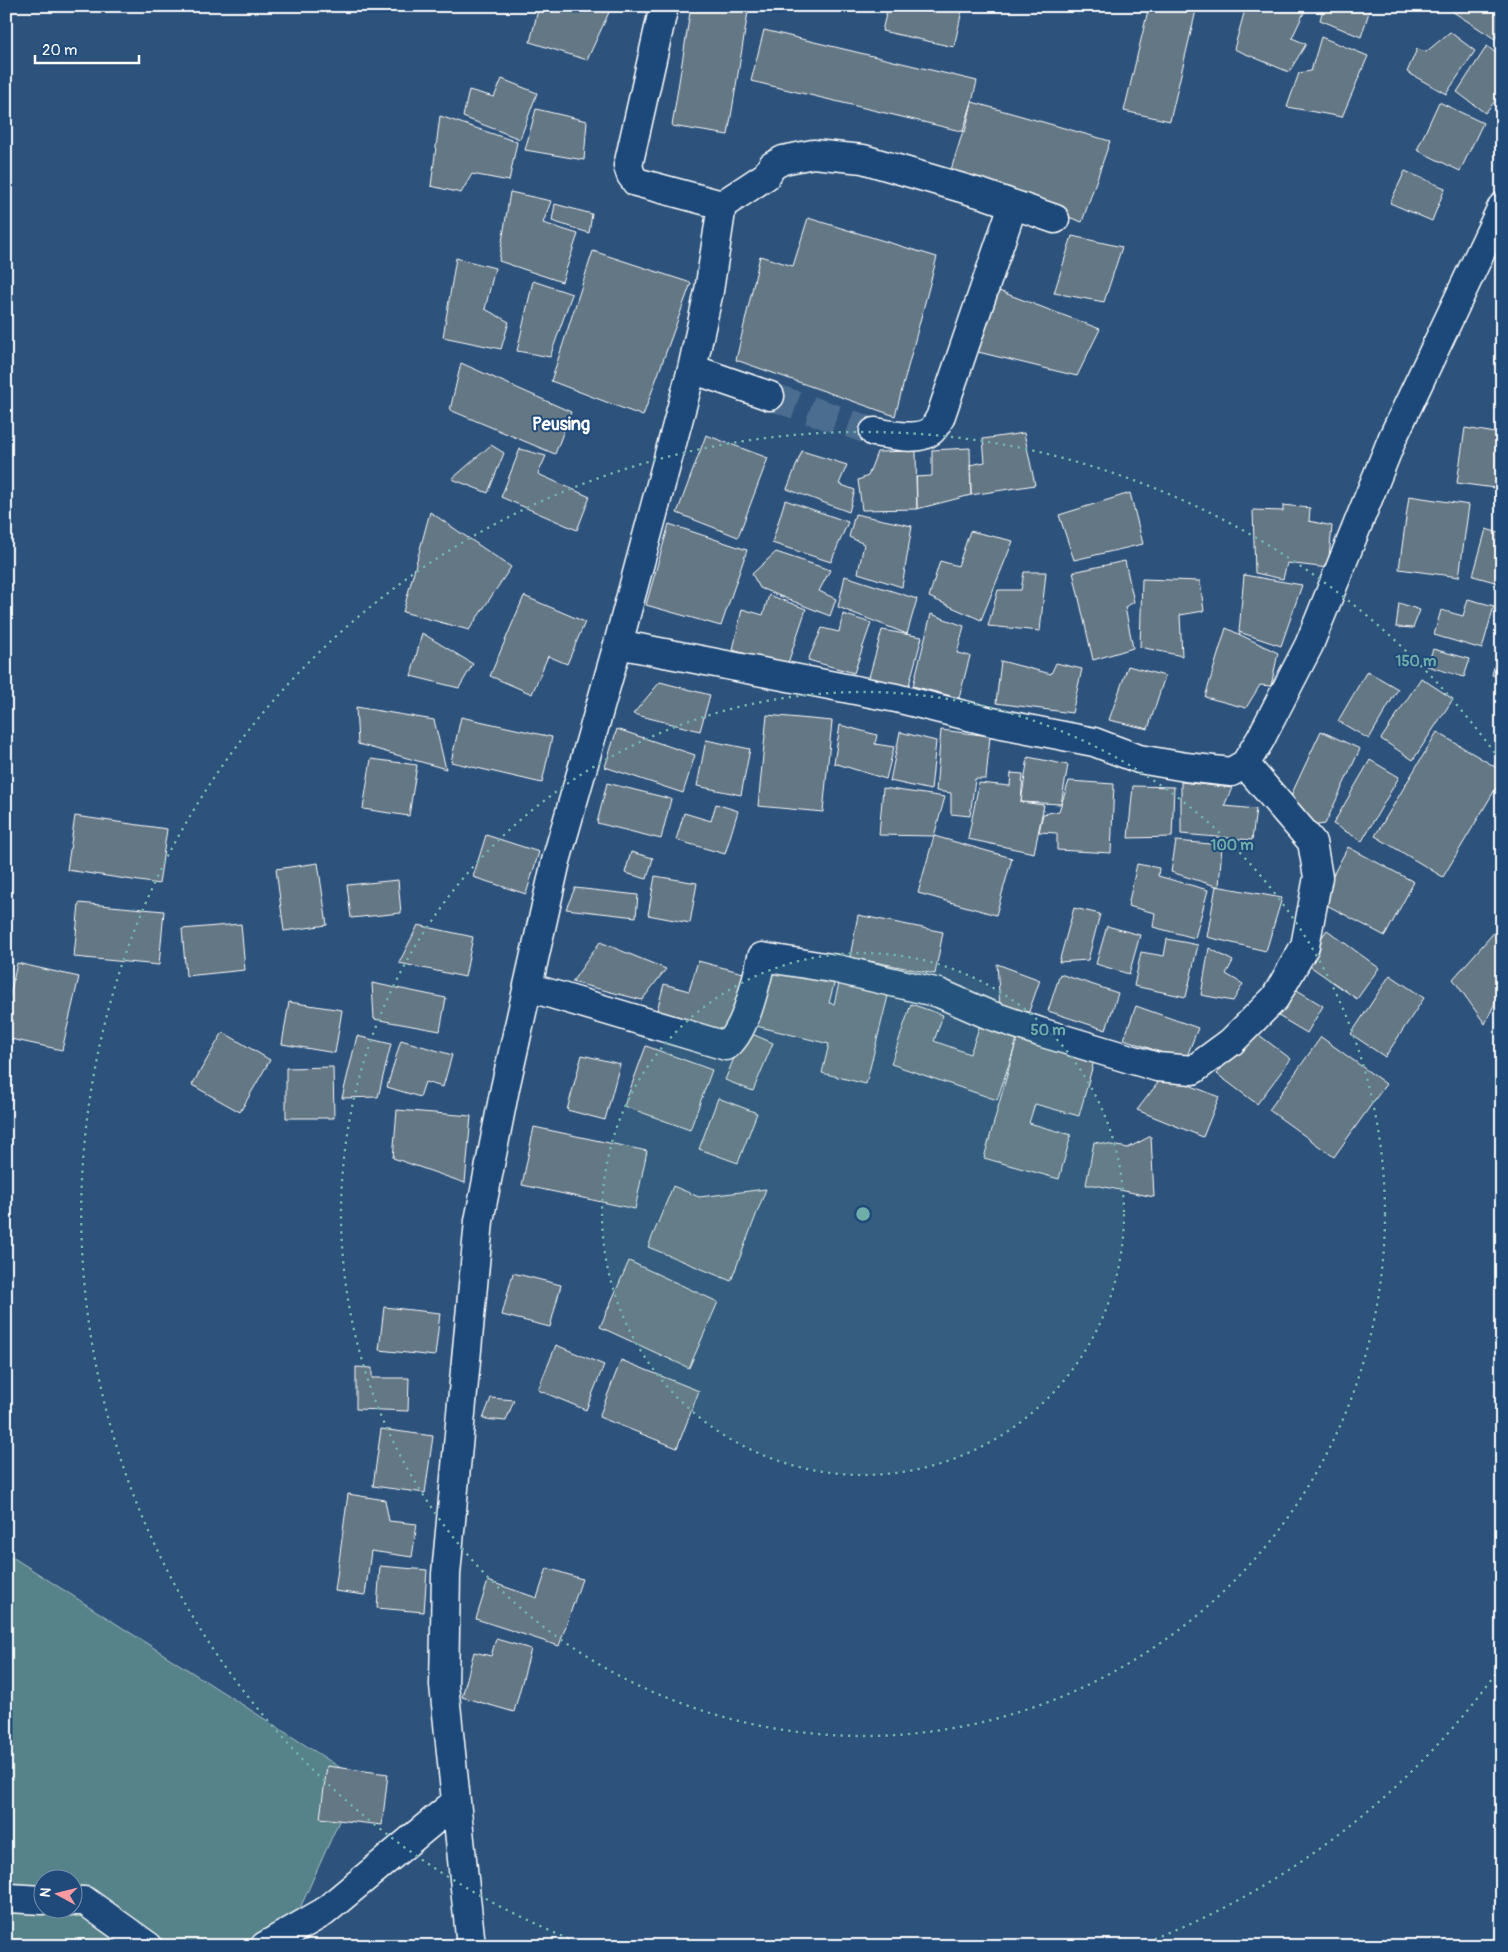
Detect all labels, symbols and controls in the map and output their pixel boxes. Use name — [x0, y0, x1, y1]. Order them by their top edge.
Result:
scale bar — [35, 32, 139, 64]
text: 20 m — [42, 41, 77, 60]
district label: Peusing — [532, 413, 590, 436]
text: 150 m — [1396, 652, 1436, 671]
text: 100 m — [1211, 836, 1253, 855]
text: 50 m — [1031, 1021, 1065, 1040]
centre of rings — [854, 1205, 872, 1223]
north arrow — [32, 1870, 82, 1920]
text: N — [37, 1887, 55, 1898]

